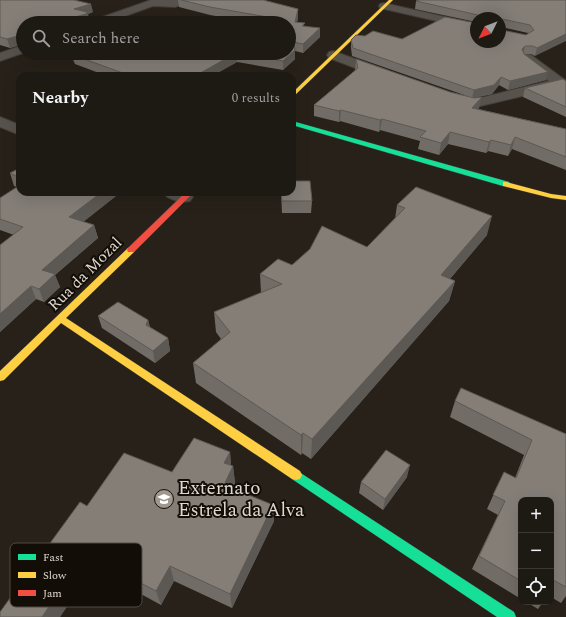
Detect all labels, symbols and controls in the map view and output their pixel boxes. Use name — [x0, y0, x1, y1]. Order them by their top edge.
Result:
north arrow — [470, 12, 506, 48]
search box — [16, 16, 296, 60]
icon: search — [30, 27, 52, 49]
text: Search here — [62, 27, 140, 50]
text: Nearby — [32, 85, 88, 111]
text: 0 results — [232, 88, 280, 108]
street label: Rua da Mozal — [43, 232, 127, 316]
place label: Externato Estrela da Alva — [178, 474, 305, 525]
school or university icon: Externato Estrela da Alva — [153, 488, 175, 510]
map controls — [518, 497, 554, 605]
button: + — [518, 497, 554, 533]
button: − — [518, 533, 554, 569]
legend — [10, 543, 142, 607]
text: Fast — [43, 549, 64, 566]
text: Slow — [43, 567, 67, 584]
button: locate — [518, 569, 554, 605]
text: Jam — [43, 585, 62, 602]

